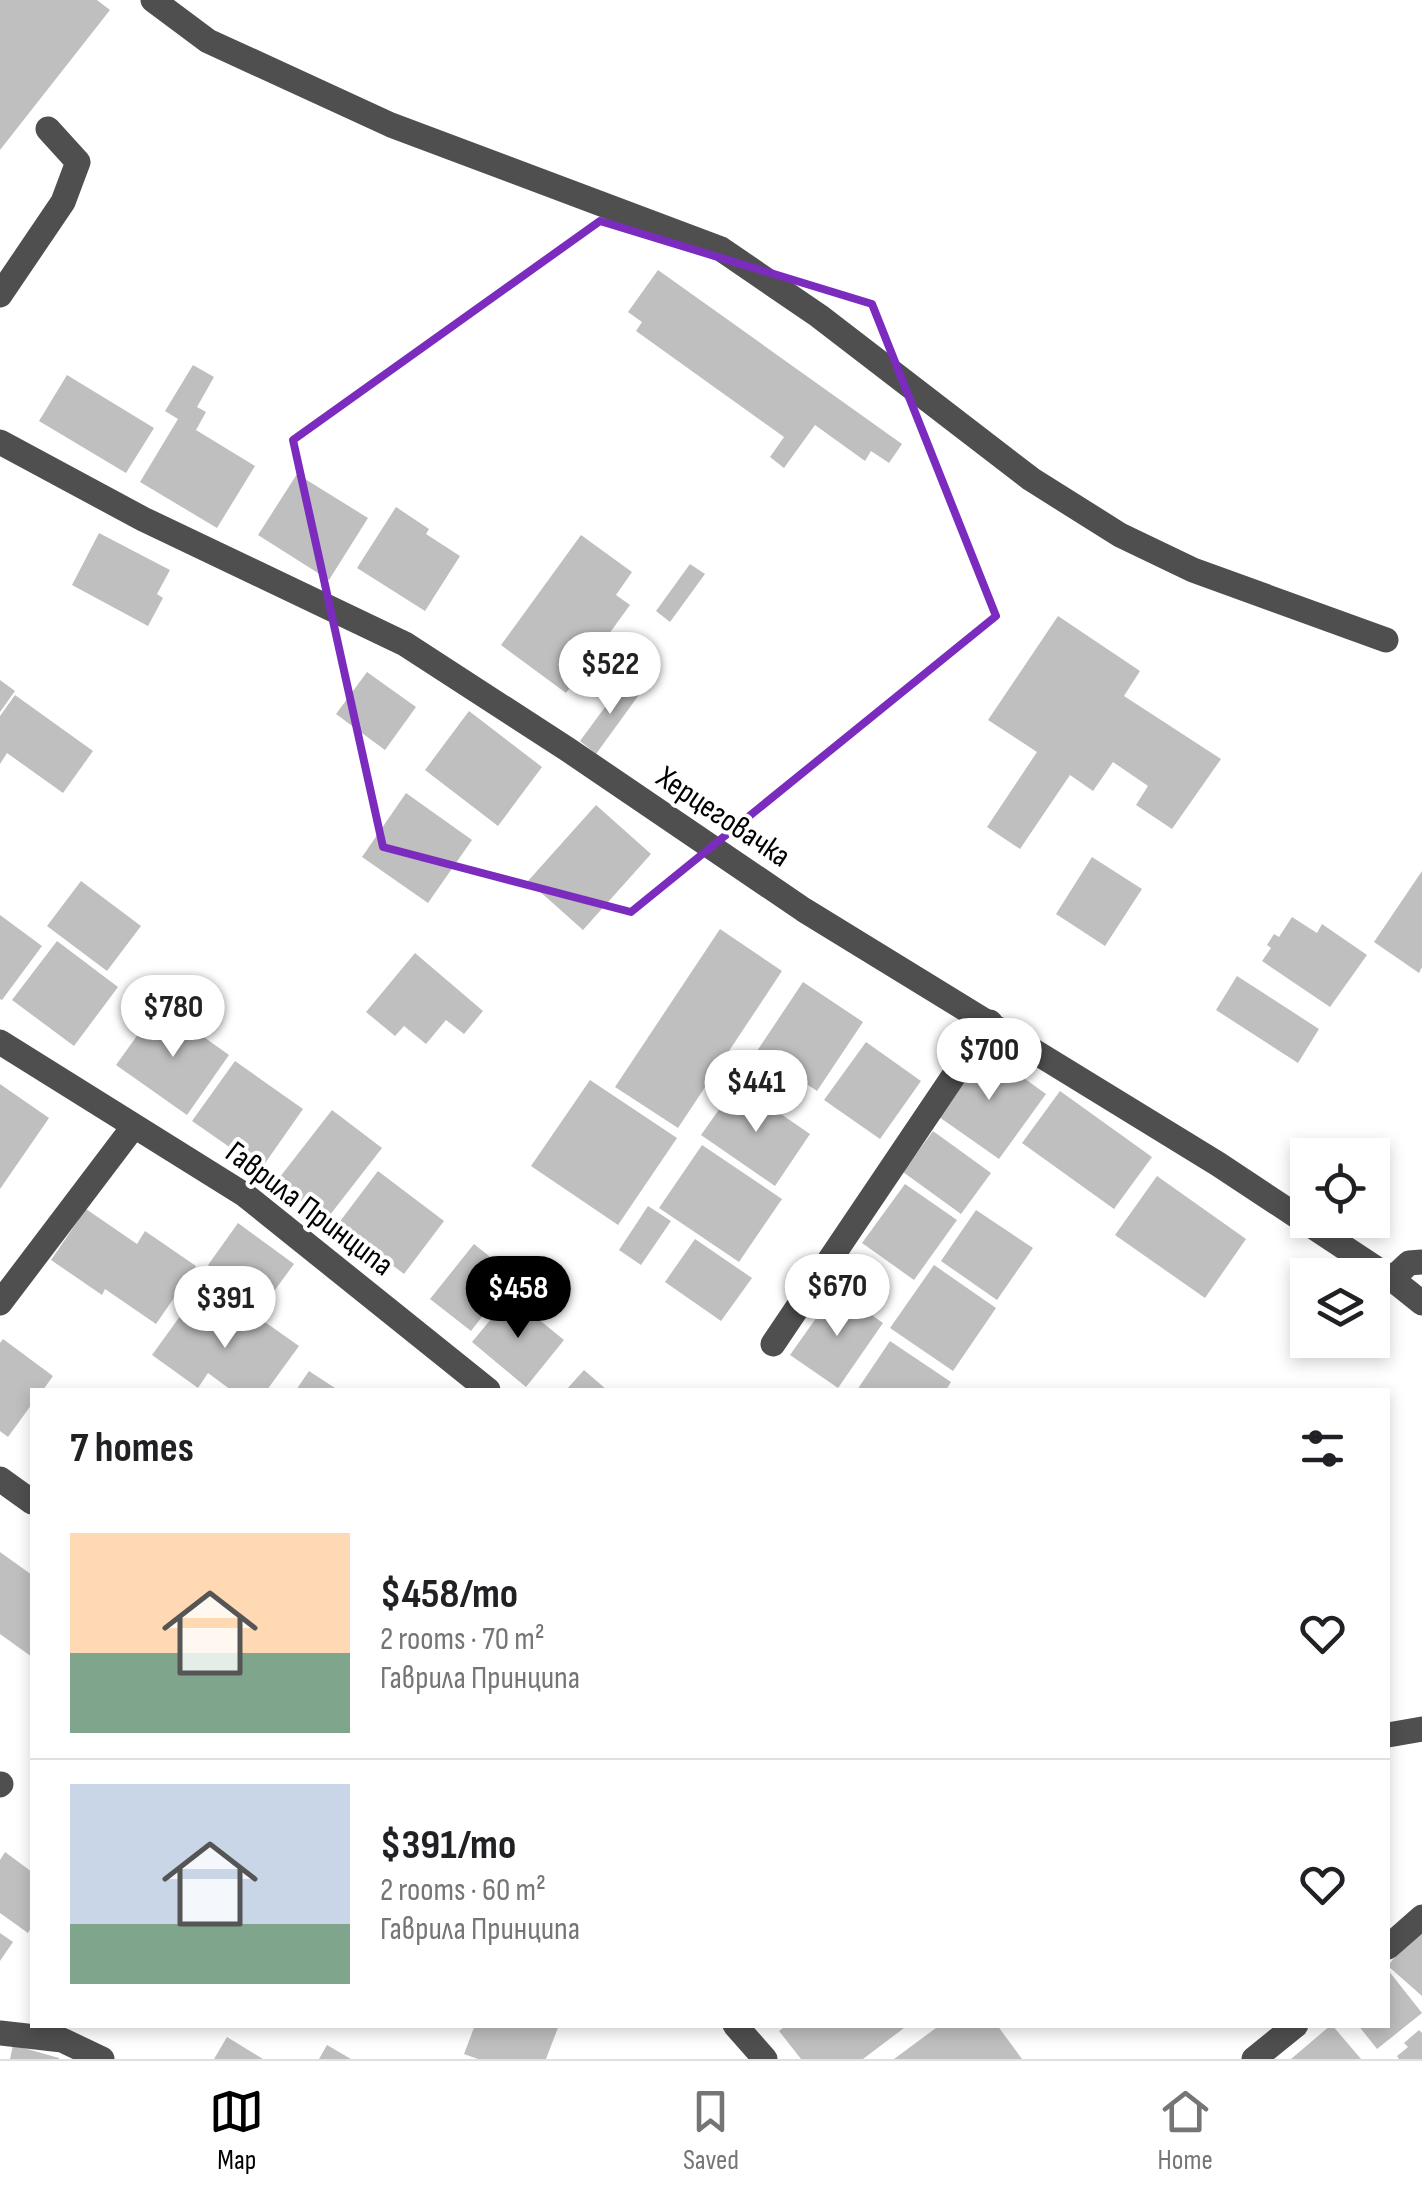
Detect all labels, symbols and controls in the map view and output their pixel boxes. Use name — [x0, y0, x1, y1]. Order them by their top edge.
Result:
pin: $522 — [551, 632, 669, 717]
text: $522 — [581, 645, 639, 684]
street label: Херцеговачка — [648, 758, 797, 876]
pin: $780 — [114, 975, 232, 1060]
text: $780 — [143, 988, 203, 1027]
pin: $700 — [930, 1018, 1048, 1103]
text: $700 — [959, 1031, 1019, 1070]
pin: $441 — [697, 1050, 815, 1135]
text: $441 — [727, 1063, 785, 1102]
street label: Гаврила Принципа — [217, 1133, 401, 1285]
map controls — [1290, 1138, 1390, 1358]
button: locate — [1290, 1138, 1390, 1238]
pin: $670 — [778, 1254, 896, 1339]
pin: $458 — [459, 1256, 577, 1341]
button: layers — [1290, 1258, 1390, 1358]
pin: $391 — [166, 1266, 284, 1351]
text: $670 — [807, 1267, 867, 1306]
text: $458 — [488, 1269, 548, 1308]
text: $391 — [196, 1279, 254, 1318]
icon: filters — [1295, 1421, 1350, 1476]
text: 7 homes — [70, 1423, 194, 1474]
text: $458/mo — [380, 1569, 518, 1620]
icon: home — [150, 1573, 270, 1693]
icon: heart — [1295, 1606, 1350, 1661]
text: 2 rooms · 70 m² — [380, 1620, 545, 1659]
text: Гаврила Принципа — [380, 1659, 580, 1698]
text: $391/mo — [380, 1820, 516, 1871]
icon: home — [150, 1824, 270, 1944]
icon: heart — [1295, 1857, 1350, 1912]
text: 2 rooms · 60 m² — [380, 1871, 546, 1910]
text: Гаврила Принципа — [380, 1910, 580, 1949]
tab: Map — [209, 2084, 264, 2177]
tab: Saved — [683, 2084, 739, 2177]
tab: Home — [1158, 2084, 1213, 2177]

